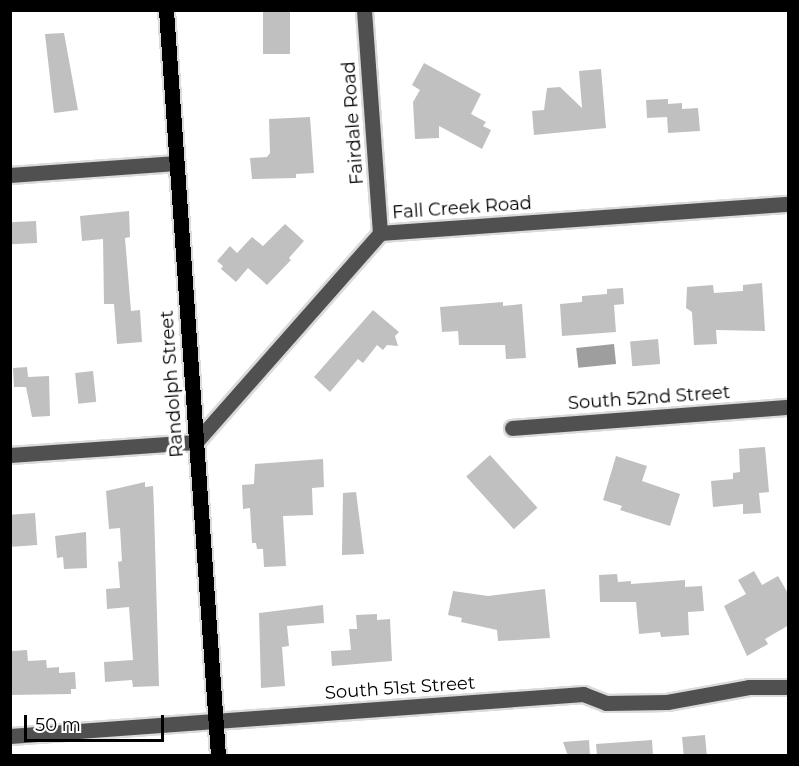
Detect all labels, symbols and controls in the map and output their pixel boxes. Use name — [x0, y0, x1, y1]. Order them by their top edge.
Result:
street label: Fairdale Road — [338, 61, 368, 185]
street label: Fall Creek Road — [391, 192, 533, 224]
street label: Randolph Street — [156, 310, 188, 458]
street label: South 52nd Street — [567, 382, 731, 414]
street label: South 51st Street — [324, 672, 476, 704]
scale bar — [27, 703, 166, 741]
text: 50 m — [35, 714, 81, 736]

